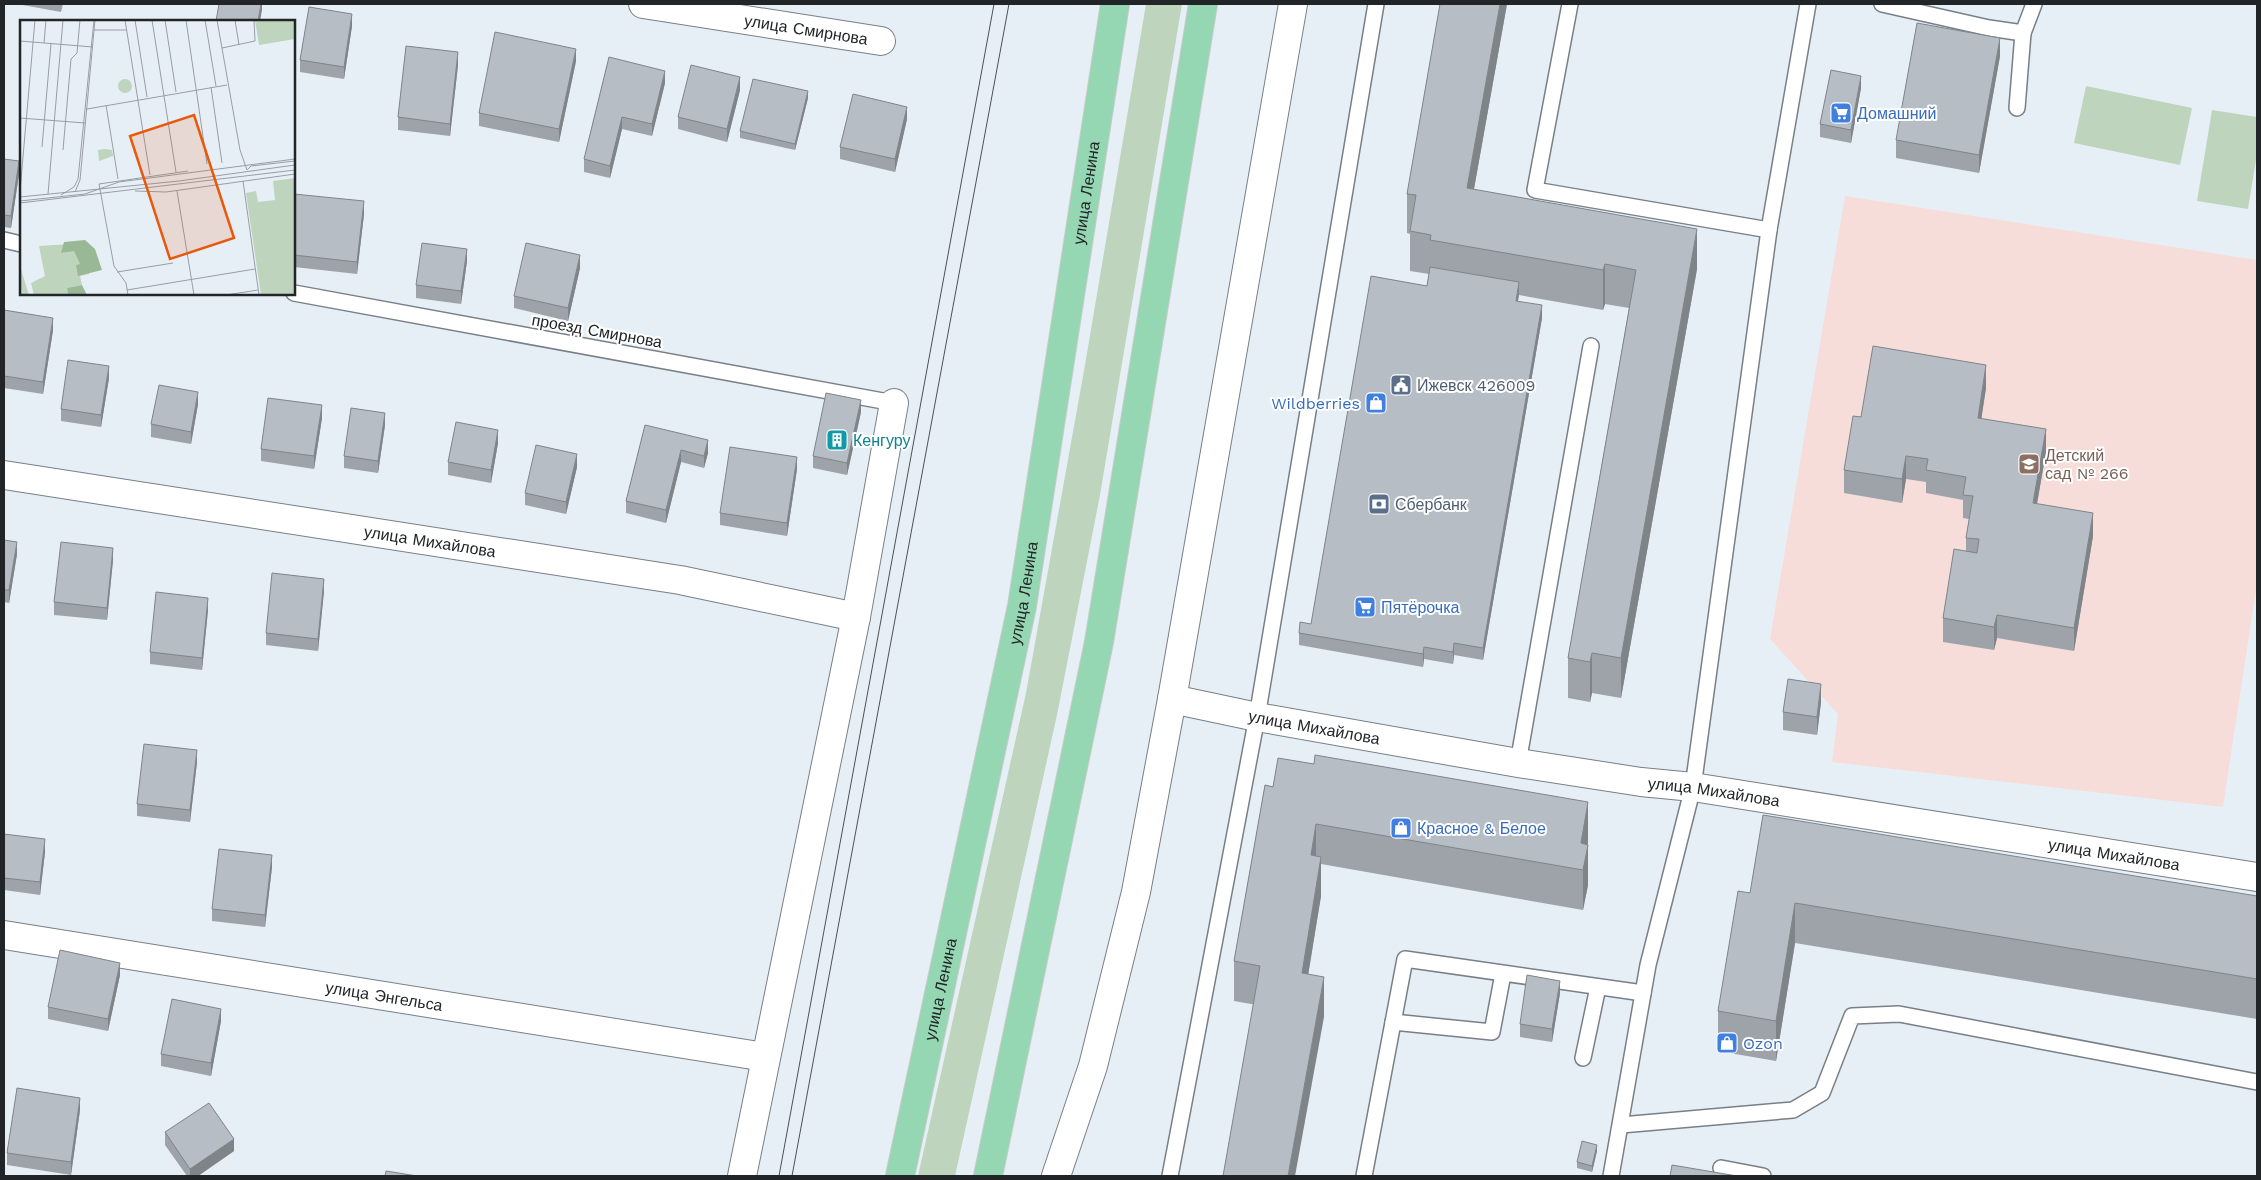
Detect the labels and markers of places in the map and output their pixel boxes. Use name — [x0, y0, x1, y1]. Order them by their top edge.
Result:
supermarket icon: Домашний — [1829, 101, 1853, 125]
place label: Домашний — [1857, 104, 1936, 123]
public building icon: Ижевск 426009 — [1389, 373, 1413, 397]
place label: Ижевск 426009 — [1417, 376, 1536, 395]
shop icon: Wildberries — [1364, 391, 1388, 415]
place label: Wildberries — [1271, 394, 1360, 413]
building icon: Кенгуру — [825, 428, 849, 452]
place label: Кенгуру — [853, 431, 910, 450]
place label: Детский сад № 266 — [2045, 446, 2128, 483]
school or university icon: Детский сад № 266 — [2017, 452, 2041, 476]
bank icon: Сбербанк — [1367, 492, 1391, 516]
place label: Сбербанк — [1395, 495, 1468, 514]
supermarket icon: Пятёрочка — [1353, 595, 1377, 619]
place label: Пятёрочка — [1381, 598, 1460, 617]
shop icon: Красное & Белое — [1389, 816, 1413, 840]
place label: Красное & Белое — [1417, 819, 1546, 838]
shop icon: Ozon — [1715, 1031, 1739, 1055]
place label: Ozon — [1743, 1034, 1783, 1053]

